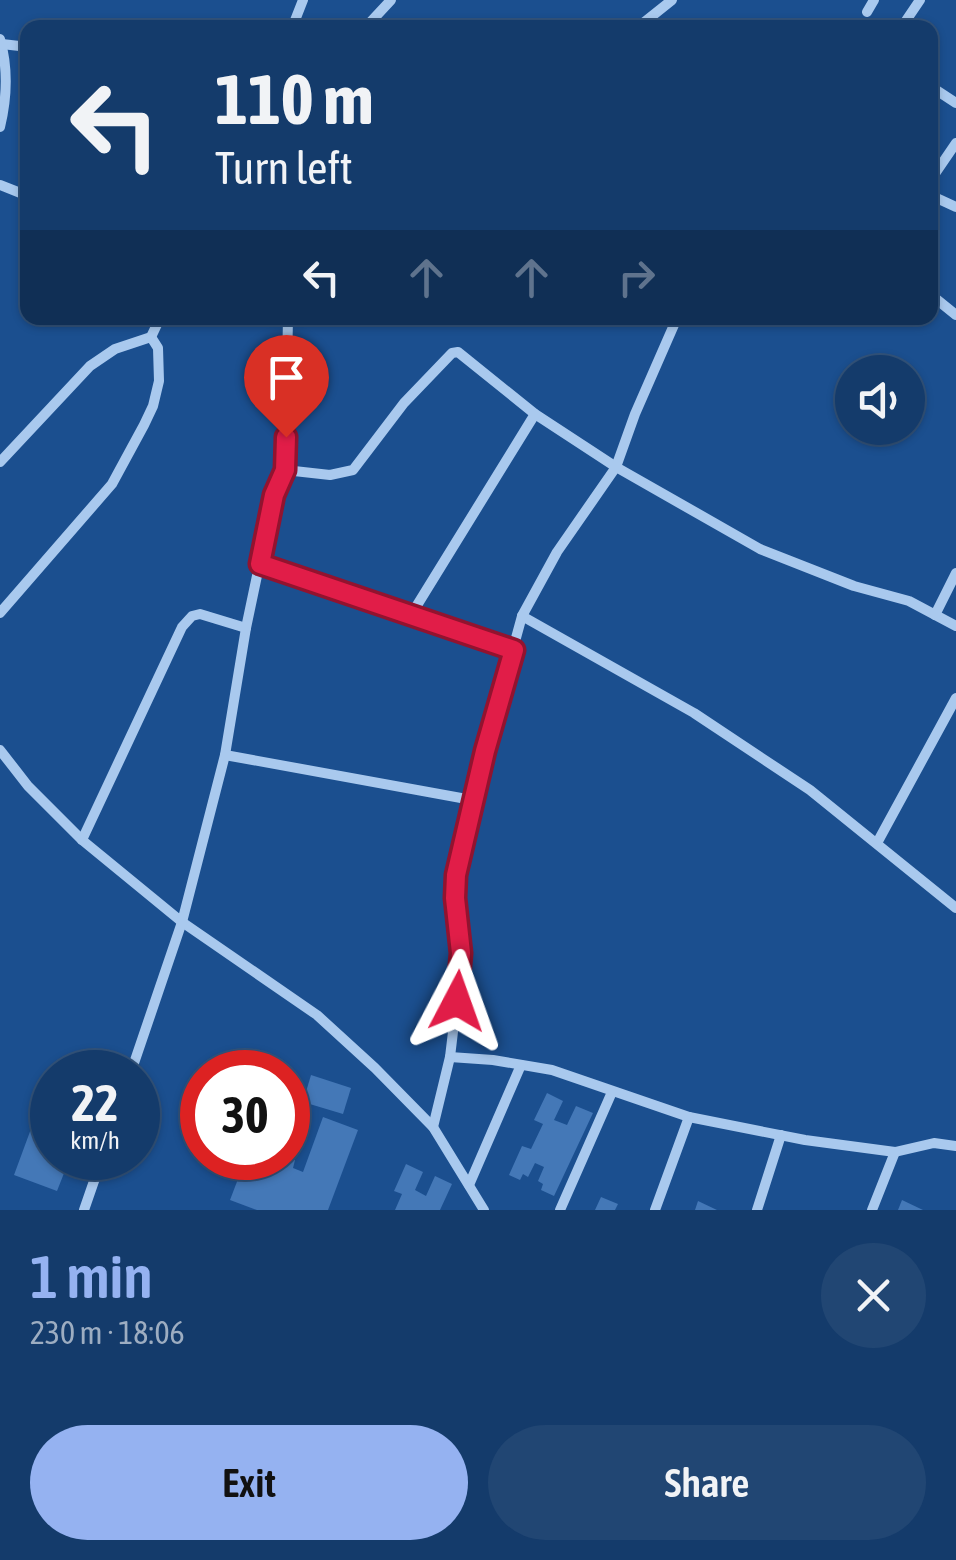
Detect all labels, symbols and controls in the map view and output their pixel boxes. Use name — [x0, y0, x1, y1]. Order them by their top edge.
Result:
text: 110 m — [215, 59, 374, 139]
icon: left — [50, 60, 180, 190]
text: Turn left — [215, 142, 353, 194]
icon: left — [294, 250, 349, 305]
icon: ahead — [399, 250, 454, 305]
icon: ahead — [504, 250, 559, 305]
icon: right — [609, 250, 664, 305]
pin — [244, 335, 329, 438]
icon: arrive — [259, 350, 314, 405]
map controls — [835, 355, 925, 445]
button: sound — [835, 355, 925, 445]
position arrow — [405, 949, 509, 1053]
speed limit sign: 30 — [180, 1050, 310, 1180]
text: 22 — [71, 1074, 118, 1132]
text: km/h — [70, 1126, 120, 1154]
text: 1 min — [30, 1242, 153, 1311]
button: close — [821, 1243, 926, 1348]
text: 230 m · 18:06 — [30, 1314, 185, 1351]
button: Exit — [30, 1425, 468, 1540]
button: Share — [488, 1425, 926, 1540]

